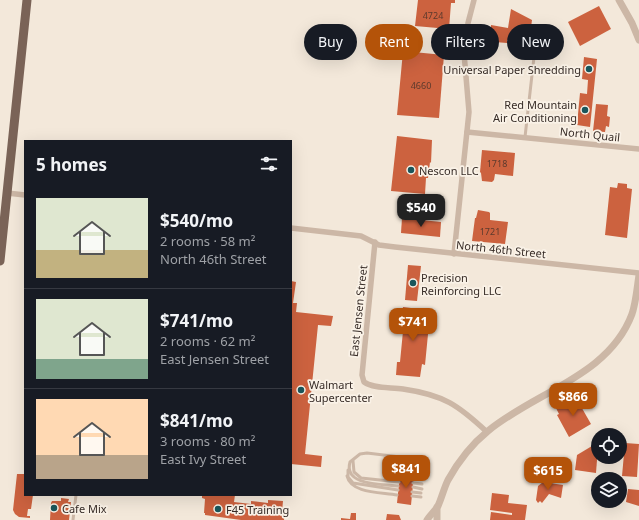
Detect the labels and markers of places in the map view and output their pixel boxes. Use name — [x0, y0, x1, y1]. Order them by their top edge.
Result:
place label: Universal Paper Shredding — [443, 62, 581, 77]
marker: Universal Paper Shredding — [584, 64, 594, 74]
place label: Red Mountain Air Conditioning — [493, 97, 577, 125]
marker: Red Mountain Air Conditioning — [580, 105, 590, 115]
place label: Nescon LLC — [419, 163, 479, 178]
marker: Nescon LLC — [406, 165, 416, 175]
pin: $540 — [397, 194, 445, 228]
place label: Precision Reinforcing LLC — [421, 270, 501, 298]
marker: Precision Reinforcing LLC — [408, 278, 418, 288]
pin: $741 — [389, 308, 437, 342]
place label: Walmart Supercenter — [309, 377, 373, 405]
pin: $866 — [549, 383, 597, 417]
marker: Walmart Supercenter — [296, 385, 306, 395]
pin: $841 — [382, 455, 430, 489]
pin: $615 — [524, 457, 572, 491]
place label: Cafe Mix — [62, 501, 107, 516]
place label: F45 Training — [226, 502, 289, 517]
marker: Cafe Mix — [49, 503, 59, 513]
marker: F45 Training — [213, 504, 223, 514]

